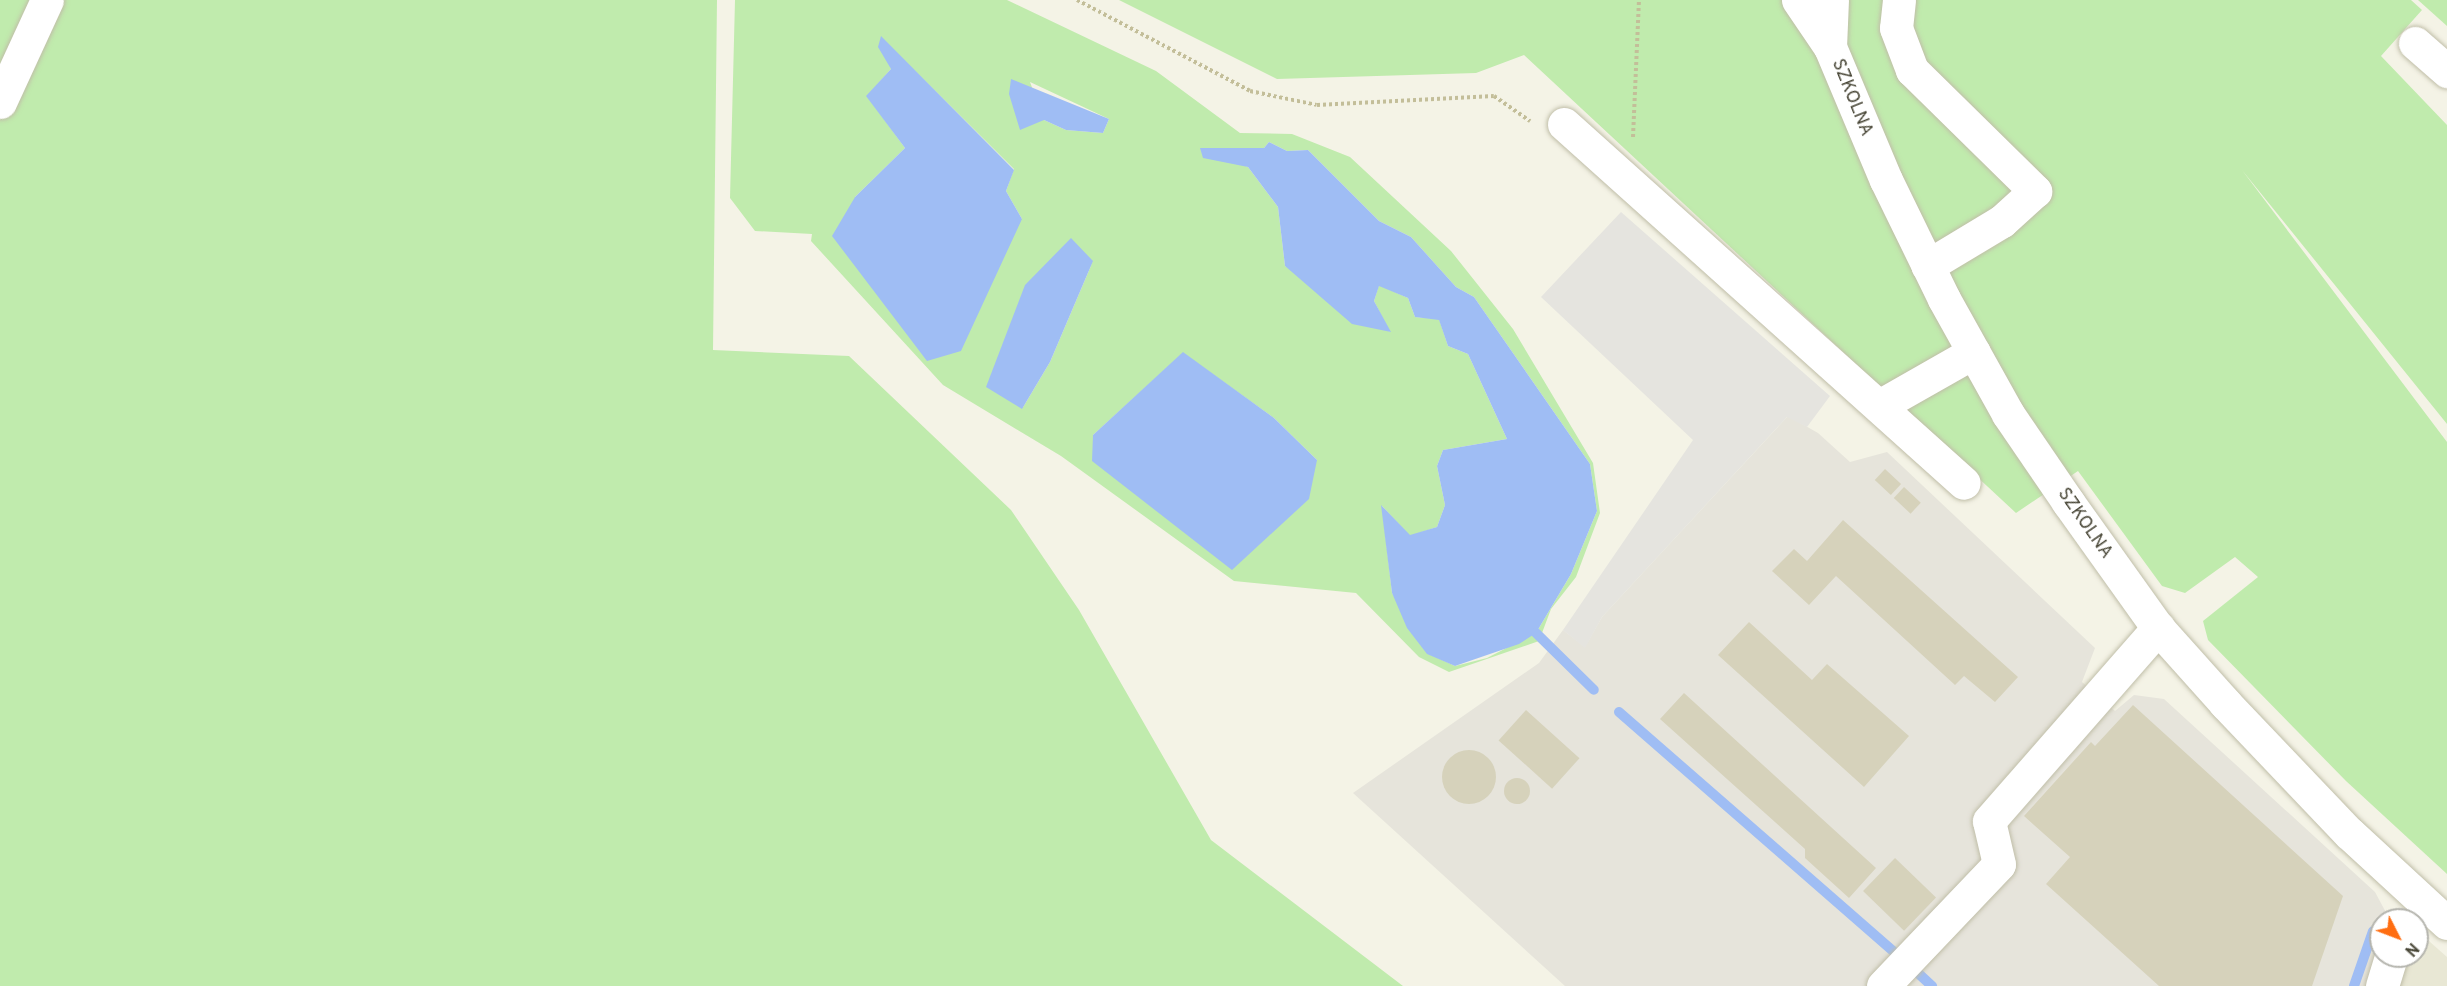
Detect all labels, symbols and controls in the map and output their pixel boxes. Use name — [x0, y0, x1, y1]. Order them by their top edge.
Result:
street label: SZKOLNA — [1826, 56, 1876, 140]
street label: SZKOLNA — [2052, 485, 2116, 563]
north arrow — [2369, 908, 2429, 968]
text: N — [2400, 938, 2422, 960]

